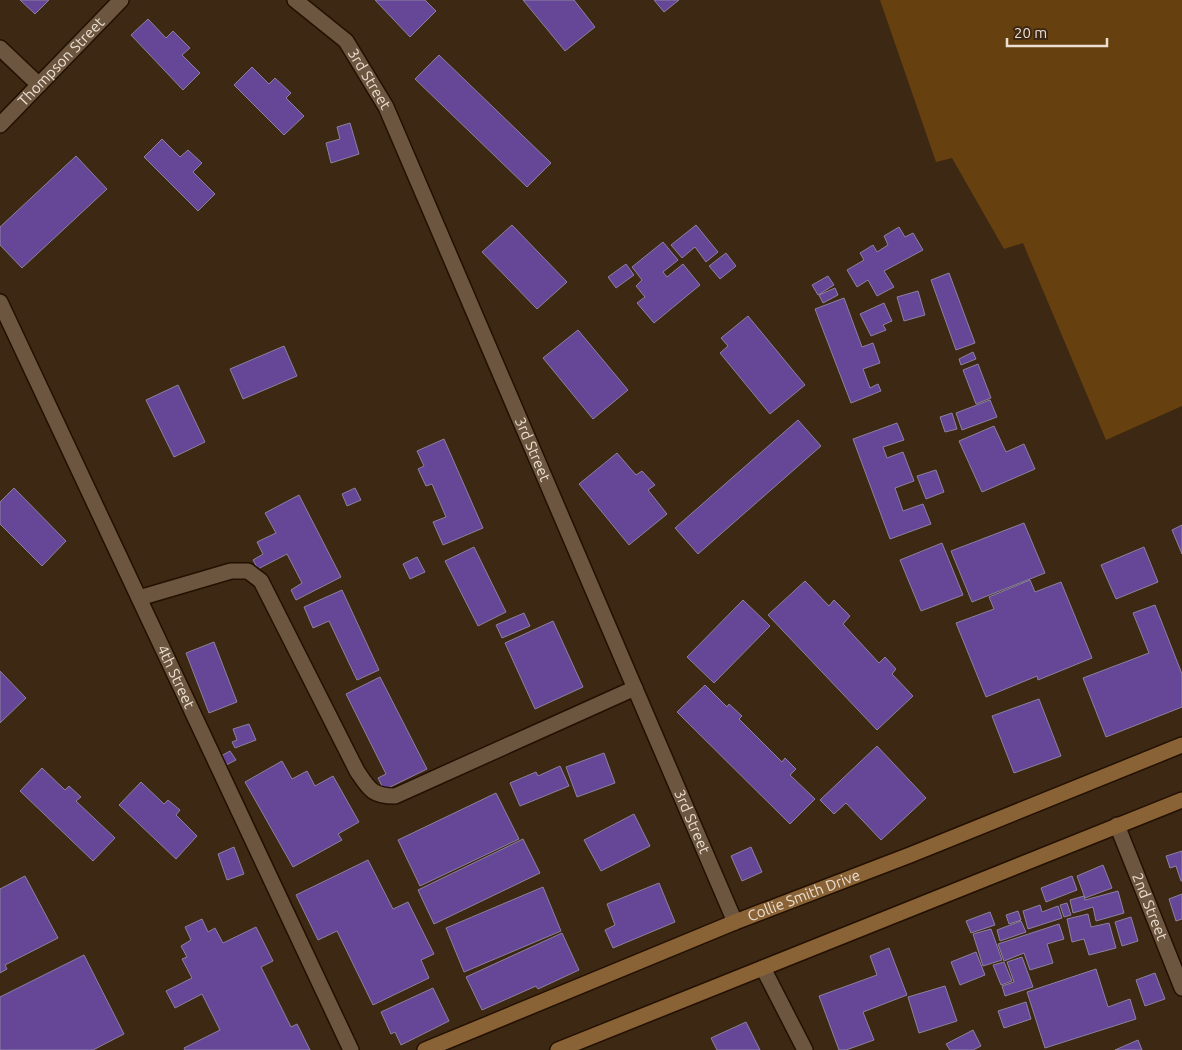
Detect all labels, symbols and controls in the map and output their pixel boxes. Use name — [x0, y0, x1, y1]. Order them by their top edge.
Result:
street label: Thompson Street — [14, 14, 108, 109]
scale bar — [1007, 15, 1107, 47]
text: 20 m — [1014, 24, 1047, 41]
street label: 3rd Street — [345, 45, 395, 113]
street label: 3rd Street — [512, 414, 554, 484]
street label: 4th Street — [154, 642, 199, 711]
street label: 3rd Street — [671, 787, 714, 856]
street label: Collie Smith Drive — [745, 866, 862, 924]
street label: 2nd Street — [1129, 870, 1171, 943]

